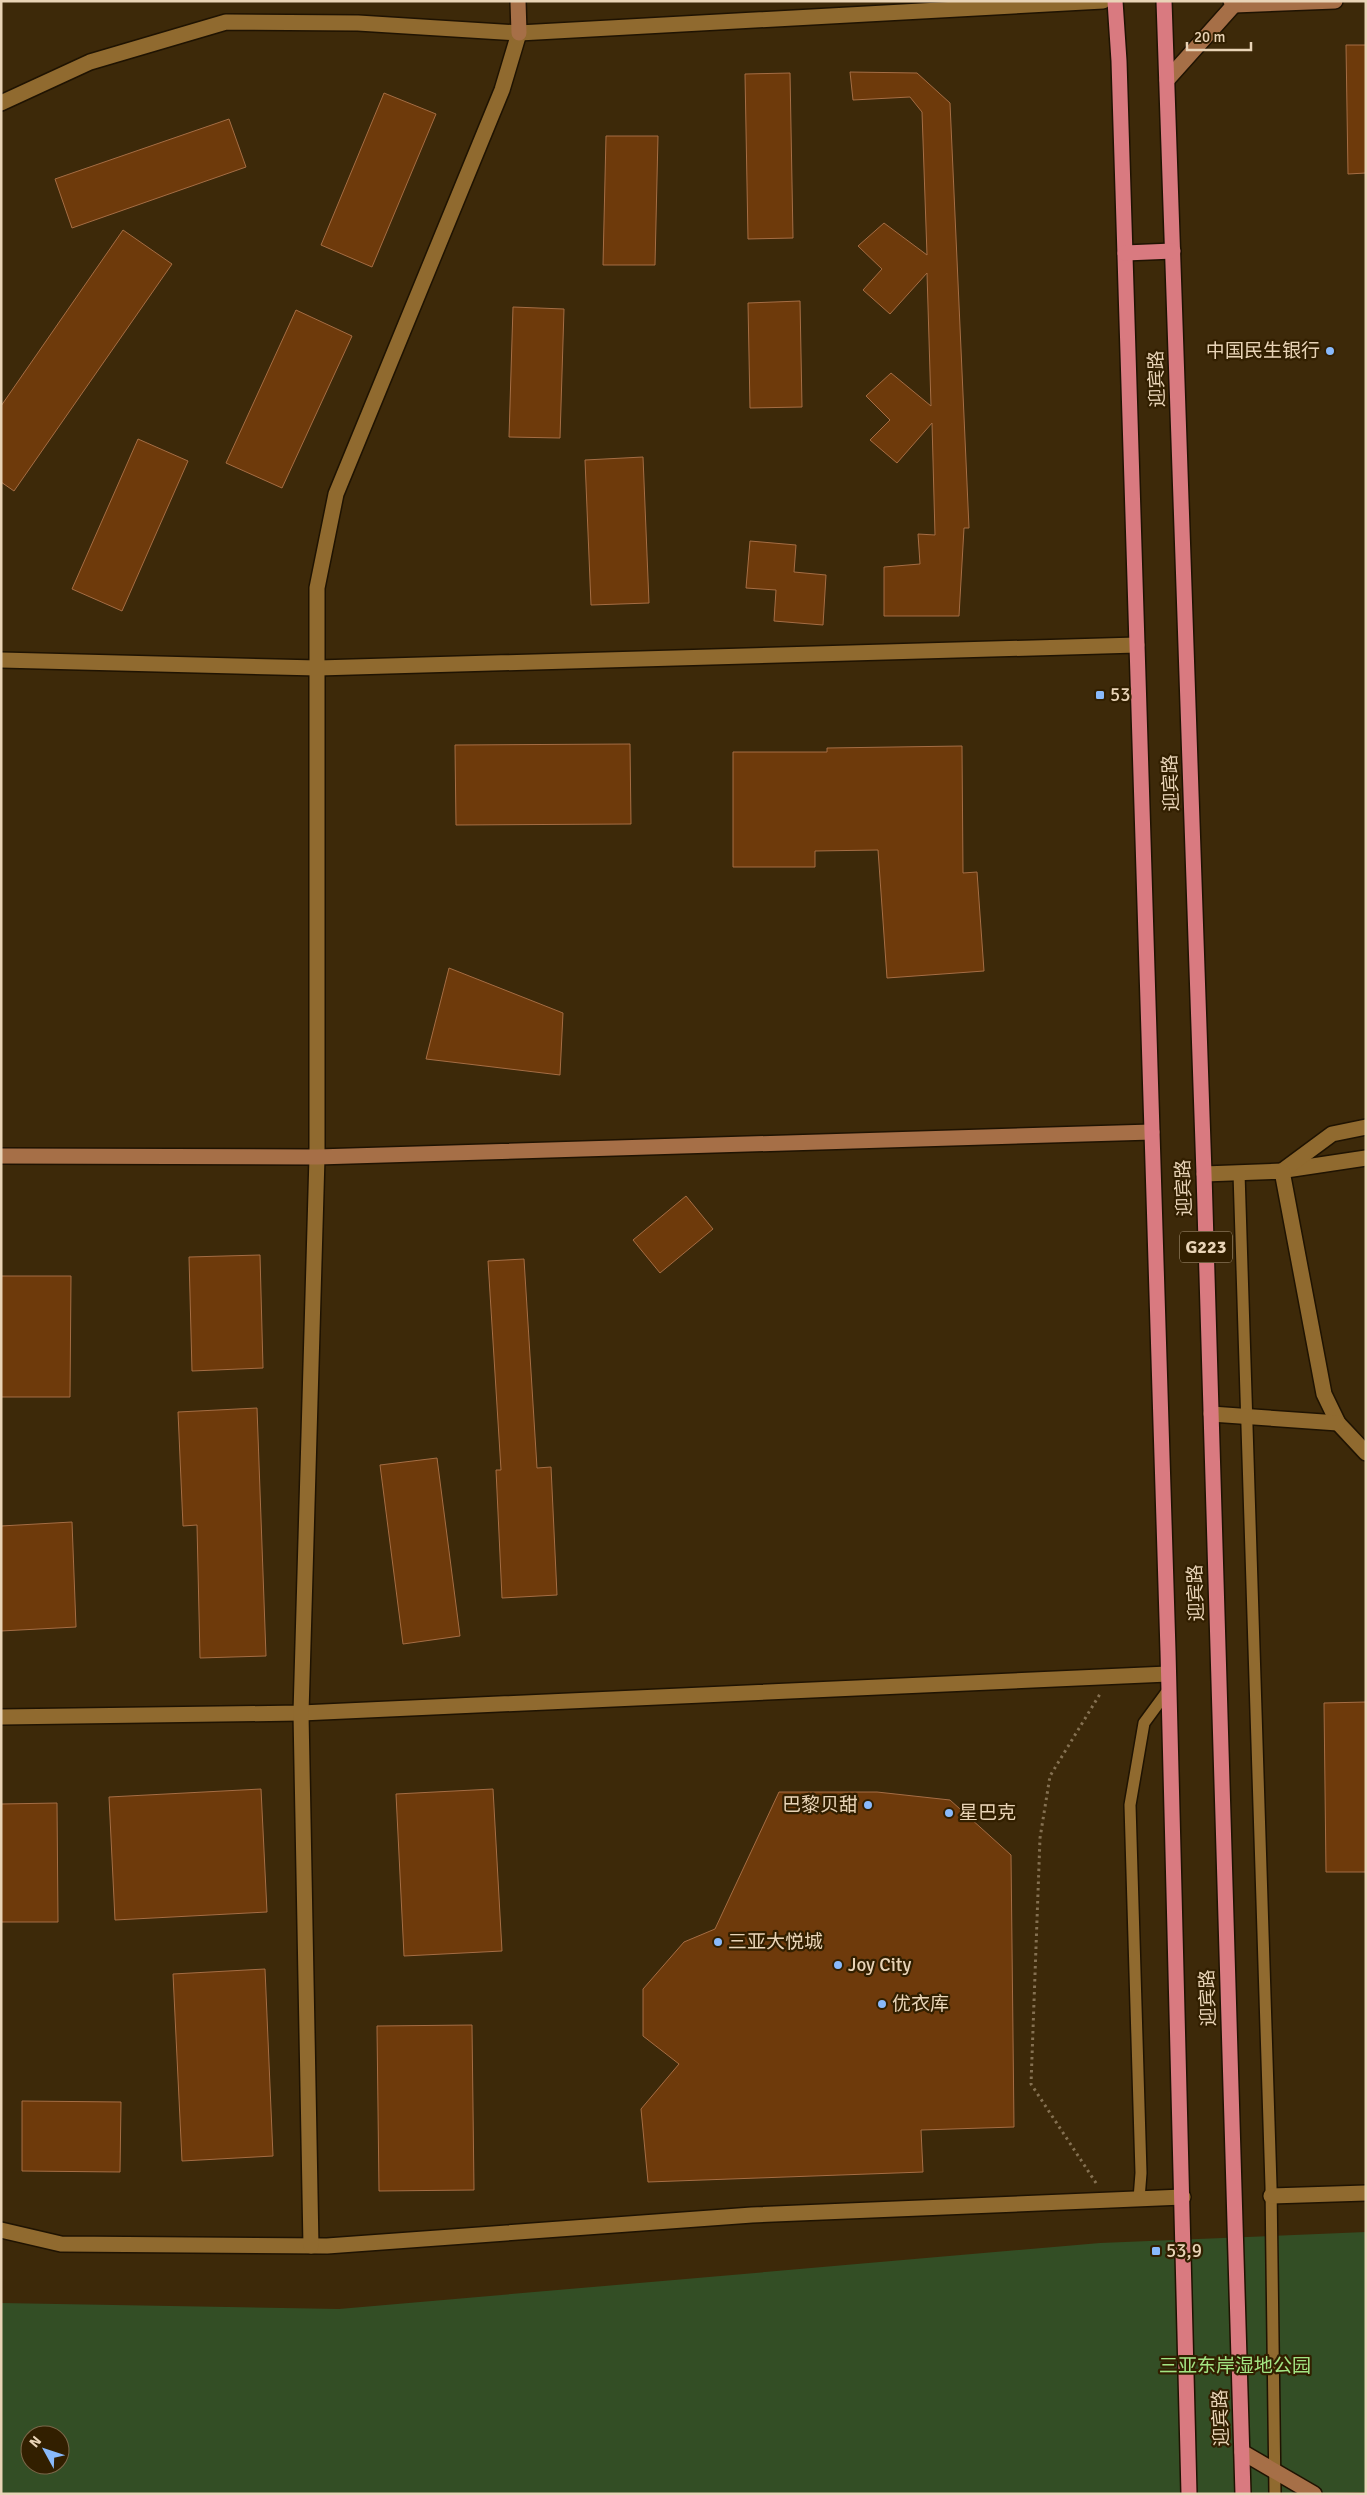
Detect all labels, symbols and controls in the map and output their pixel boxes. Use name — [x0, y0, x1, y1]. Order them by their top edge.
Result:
scale bar — [1187, 20, 1251, 52]
text: 20 m — [1194, 28, 1225, 46]
place label: 中国民生银行 — [1206, 339, 1320, 363]
marker: 中国民生银行 — [1324, 345, 1336, 357]
street label: 迎宾路 — [1144, 350, 1170, 408]
place label: 53 — [1110, 683, 1131, 707]
marker: 53 — [1094, 689, 1106, 701]
street label: 迎宾路 — [1158, 754, 1184, 812]
street label: 迎宾路 — [1171, 1159, 1197, 1217]
road number: G223 — [1180, 1232, 1232, 1262]
street label: 迎宾路 — [1183, 1564, 1209, 1622]
place label: 巴黎贝甜 — [782, 1793, 858, 1817]
marker: 巴黎贝甜 — [862, 1799, 874, 1811]
place label: 星巴克 — [959, 1801, 1016, 1825]
marker: 星巴克 — [943, 1807, 955, 1819]
place label: 三亚大悦城 — [728, 1930, 823, 1954]
marker: 三亚大悦城 — [712, 1936, 724, 1948]
place label: Joy City — [848, 1953, 911, 1977]
marker: Joy City — [832, 1959, 844, 1971]
street label: 迎宾路 — [1195, 1969, 1221, 2027]
place label: 优衣库 — [892, 1992, 949, 2016]
marker: 优衣库 — [876, 1998, 888, 2010]
place label: 53,9 — [1166, 2239, 1202, 2263]
marker: 53,9 — [1150, 2245, 1162, 2257]
park label: 三亚东岸湿地公园 — [1159, 2354, 1311, 2378]
street label: 迎宾路 — [1208, 2389, 1234, 2447]
north arrow — [20, 2425, 70, 2475]
text: N — [26, 2433, 45, 2451]

